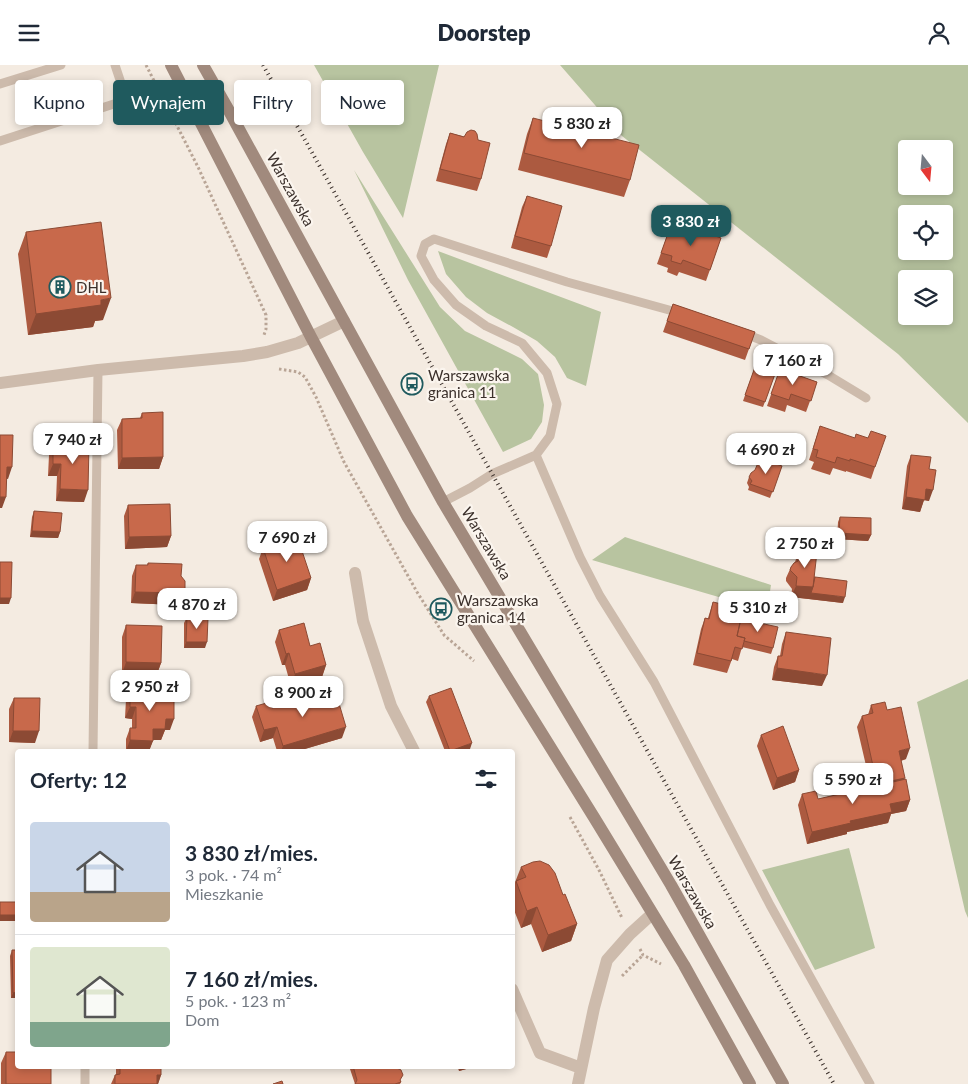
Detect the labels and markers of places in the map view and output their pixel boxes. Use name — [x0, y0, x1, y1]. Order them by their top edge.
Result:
pin: 5 830 zł — [530, 107, 634, 149]
pin: 3 830 zł — [639, 205, 743, 247]
building icon: DHL — [48, 275, 72, 299]
place label: DHL — [76, 278, 107, 296]
pin: 7 160 zł — [741, 343, 845, 386]
place label: Warszawska granica 11 — [428, 366, 510, 401]
bus stop icon: Warszawska granica 11 — [400, 372, 424, 396]
pin: 7 940 zł — [21, 423, 125, 465]
pin: 4 690 zł — [714, 433, 818, 475]
pin: 7 690 zł — [235, 521, 339, 563]
pin: 2 750 zł — [753, 527, 857, 569]
pin: 4 870 zł — [145, 587, 249, 630]
place label: Warszawska granica 14 — [457, 591, 539, 626]
pin: 5 310 zł — [706, 591, 810, 633]
bus stop icon: Warszawska granica 14 — [429, 597, 453, 621]
pin: 2 950 zł — [98, 669, 202, 712]
pin: 8 900 zł — [251, 675, 355, 718]
pin: 5 590 zł — [801, 763, 905, 805]

